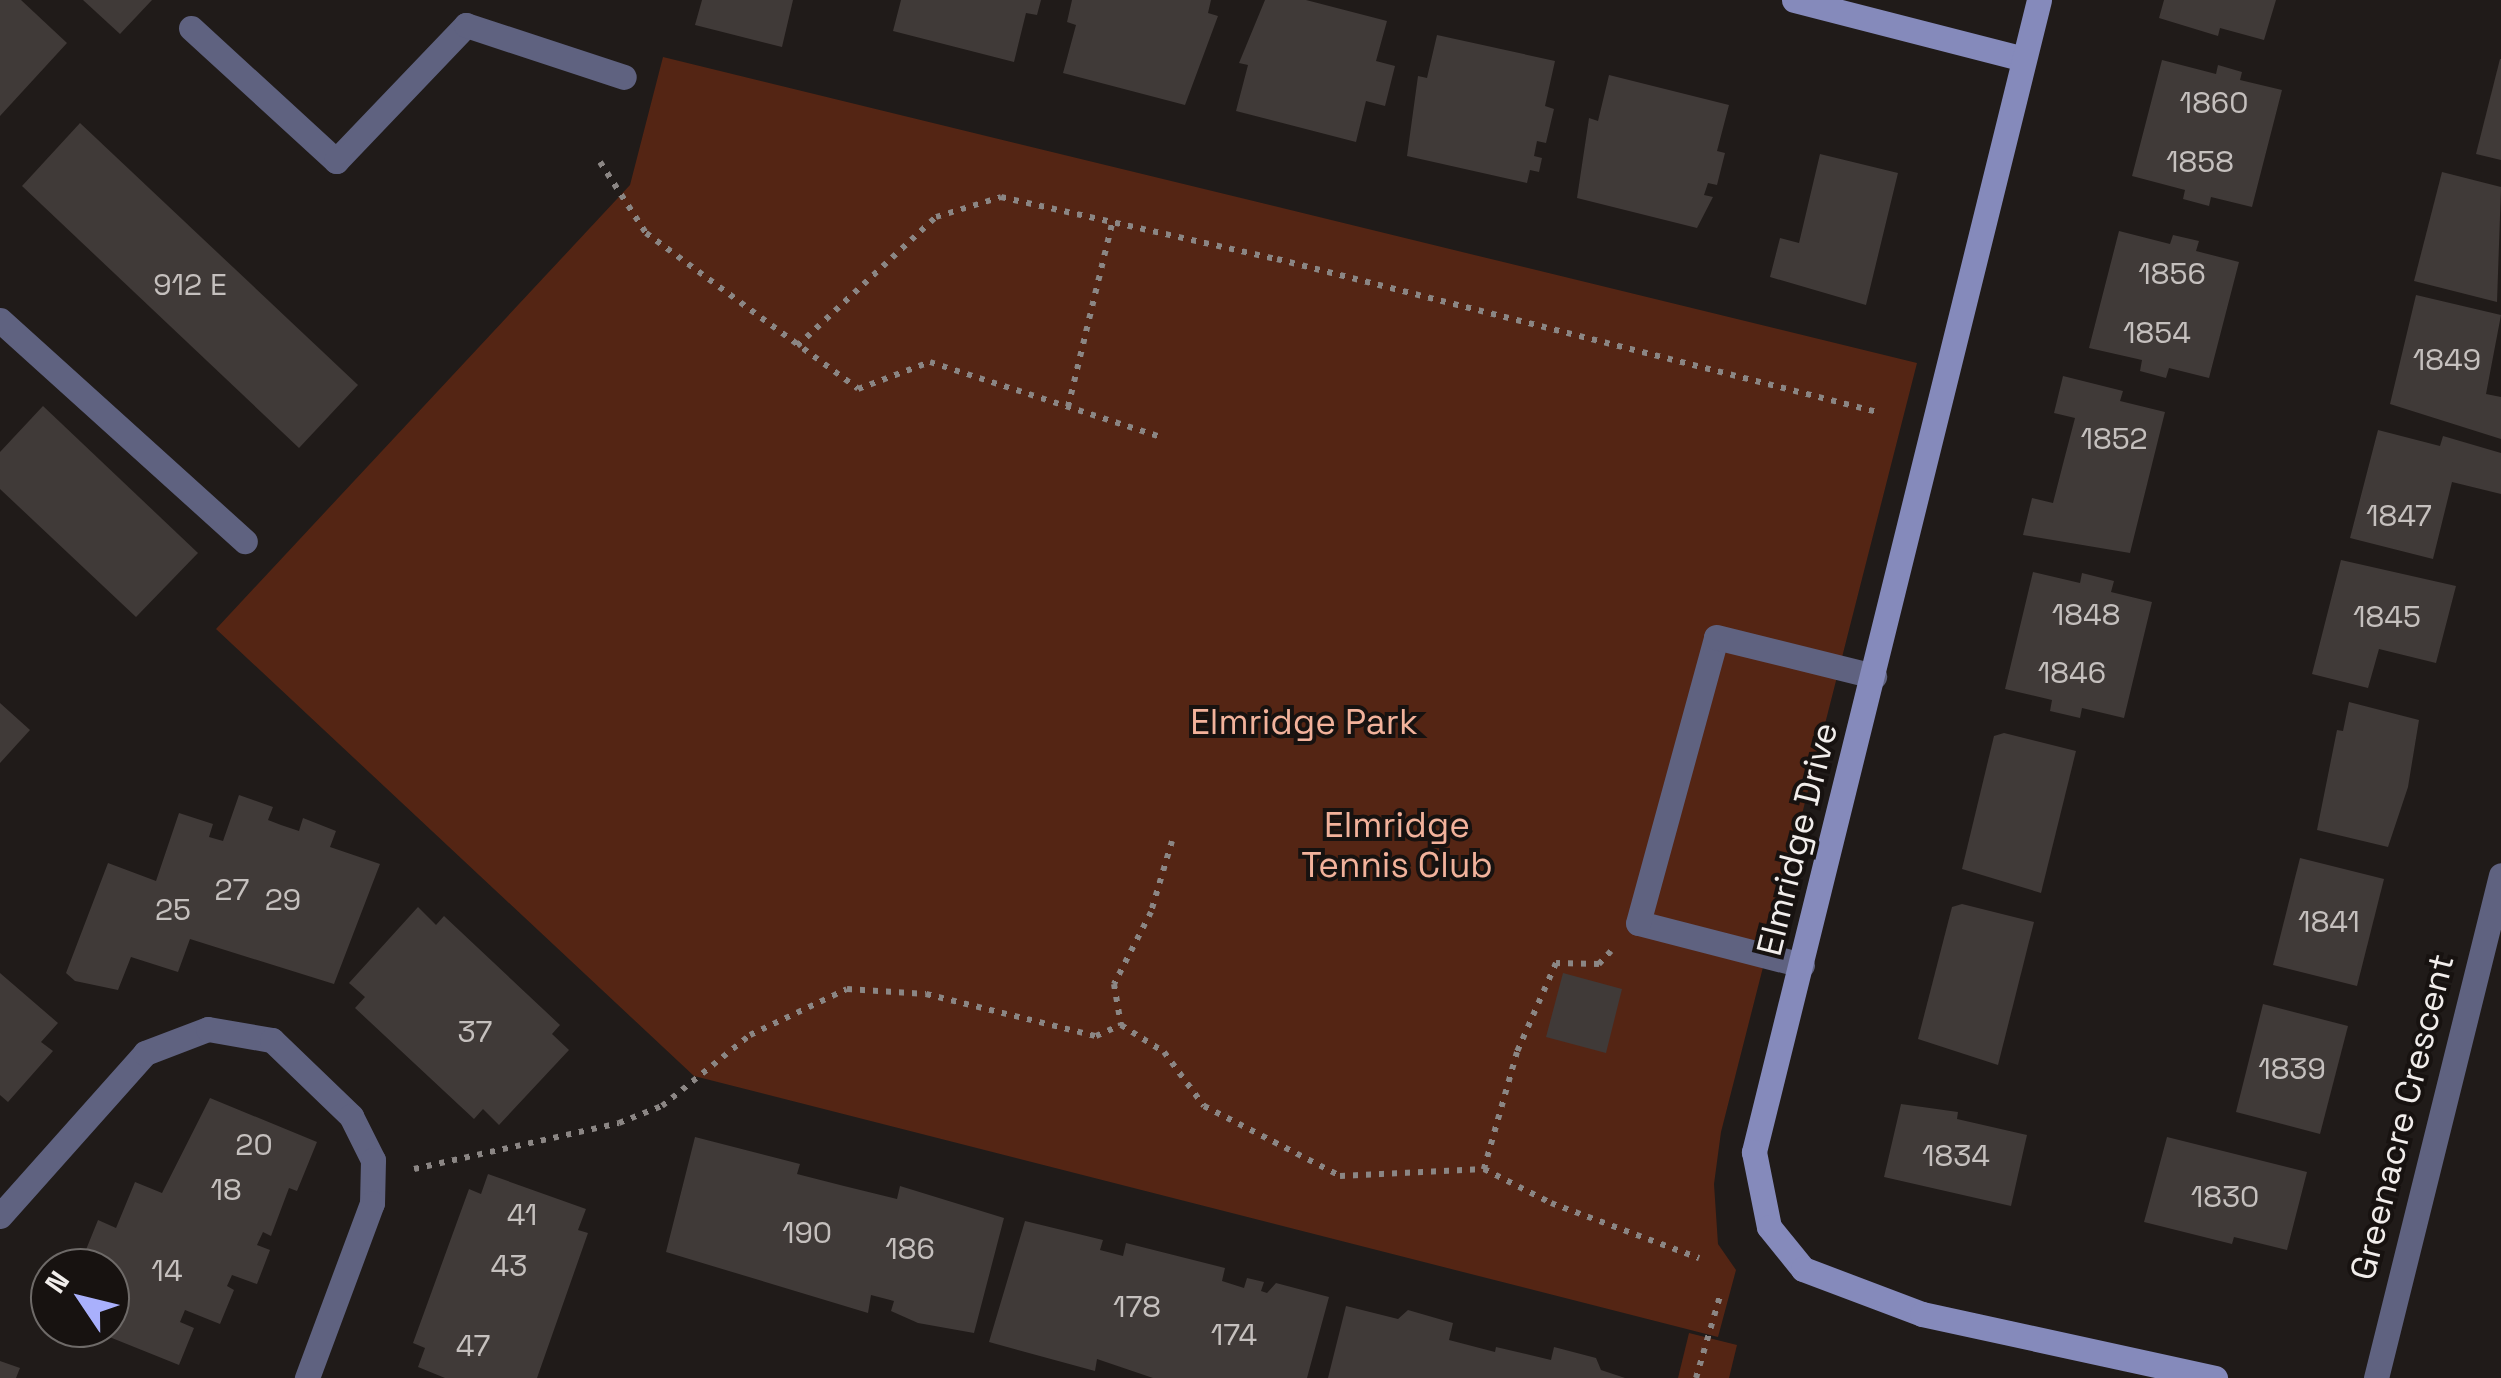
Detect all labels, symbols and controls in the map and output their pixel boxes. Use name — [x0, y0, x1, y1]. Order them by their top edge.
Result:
house number: 1860 — [2180, 85, 2248, 121]
house number: 1858 — [2166, 144, 2234, 180]
house number: 1856 — [2138, 256, 2206, 292]
house number: 912 E — [153, 267, 227, 303]
house number: 1854 — [2123, 315, 2191, 351]
house number: 1849 — [2413, 342, 2481, 378]
house number: 1852 — [2080, 421, 2148, 457]
house number: 1847 — [2366, 498, 2432, 534]
house number: 1848 — [2052, 597, 2120, 633]
house number: 1845 — [2353, 599, 2421, 635]
house number: 1846 — [2038, 655, 2106, 691]
park label: Elmridge Park — [1190, 701, 1418, 743]
street label: Elmridge Drive — [1748, 718, 1846, 960]
park label: Elmridge Tennis Club — [1301, 804, 1493, 886]
house number: 27 — [215, 872, 249, 908]
house number: 29 — [265, 882, 301, 918]
house number: 25 — [155, 892, 191, 928]
house number: 1841 — [2298, 904, 2360, 940]
street label: Greenacre Crescent — [2341, 950, 2463, 1284]
house number: 37 — [457, 1014, 493, 1050]
house number: 1839 — [2258, 1051, 2326, 1087]
house number: 20 — [235, 1127, 273, 1163]
house number: 1834 — [1922, 1138, 1990, 1174]
house number: 18 — [210, 1172, 242, 1208]
house number: 1830 — [2191, 1179, 2259, 1215]
house number: 41 — [507, 1197, 537, 1233]
house number: 190 — [782, 1215, 832, 1251]
house number: 186 — [885, 1231, 935, 1267]
north arrow — [30, 1248, 130, 1348]
house number: 43 — [491, 1248, 527, 1284]
house number: 14 — [151, 1253, 183, 1289]
text: N — [37, 1264, 77, 1300]
house number: 178 — [1113, 1289, 1161, 1325]
house number: 174 — [1211, 1317, 1257, 1353]
house number: 47 — [456, 1328, 490, 1364]

